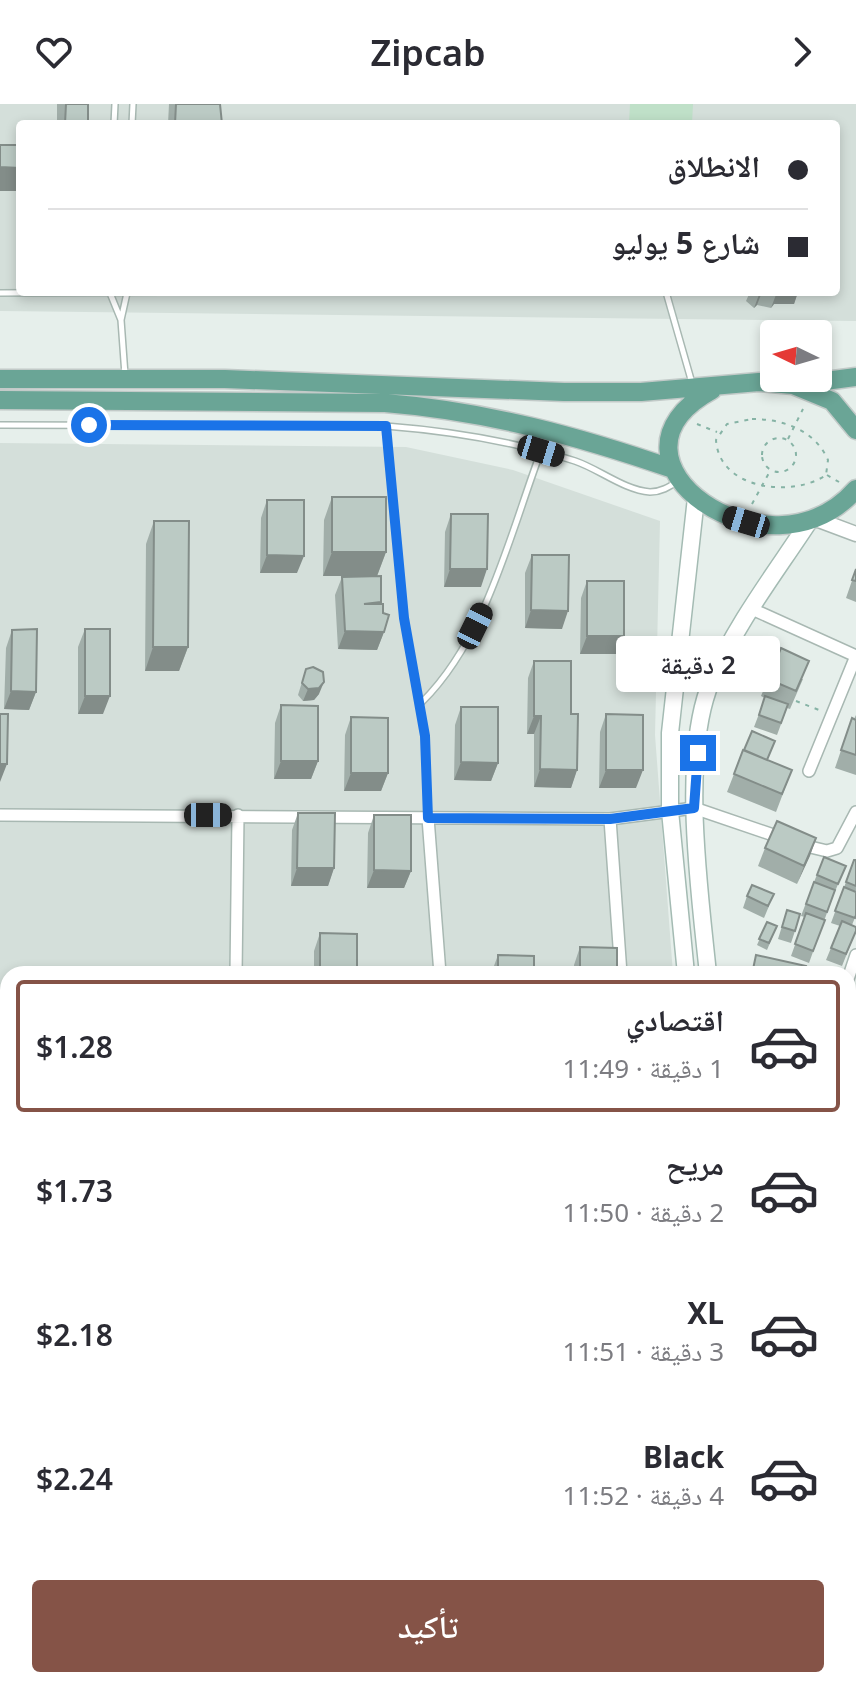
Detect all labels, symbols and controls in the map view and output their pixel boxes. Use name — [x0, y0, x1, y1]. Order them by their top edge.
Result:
text: Zipcab — [370, 28, 486, 77]
icon: heart — [32, 30, 76, 74]
icon: forward — [780, 30, 824, 74]
text: الانطلاق — [667, 145, 760, 186]
text: شارع 5 يوليو — [611, 222, 760, 263]
north arrow — [760, 320, 832, 392]
map controls — [760, 320, 832, 392]
route start — [71, 407, 107, 443]
car — [515, 433, 567, 469]
car — [720, 504, 772, 540]
car — [454, 599, 496, 653]
callout: 2 دقيقة — [616, 637, 780, 693]
text: 2 دقيقة — [660, 646, 736, 682]
route end — [680, 735, 716, 771]
car — [184, 803, 232, 827]
text: اقتصادي — [626, 999, 724, 1040]
icon: car — [748, 1010, 820, 1082]
text: $1.28 — [36, 1026, 113, 1067]
text: 1 دقيقة · 11:49 — [563, 1050, 724, 1086]
text: مريح — [666, 1143, 724, 1184]
icon: car — [748, 1154, 820, 1226]
text: $1.73 — [36, 1170, 113, 1211]
text: 2 دقيقة · 11:50 — [563, 1194, 724, 1230]
text: XL — [687, 1292, 724, 1333]
icon: car — [748, 1298, 820, 1370]
text: $2.18 — [36, 1314, 113, 1355]
text: 3 دقيقة · 11:51 — [563, 1333, 724, 1369]
text: Black — [643, 1436, 724, 1477]
icon: car — [748, 1442, 820, 1514]
text: $2.24 — [36, 1458, 113, 1499]
text: 4 دقيقة · 11:52 — [563, 1477, 724, 1513]
button: تأكيد — [32, 1580, 824, 1672]

